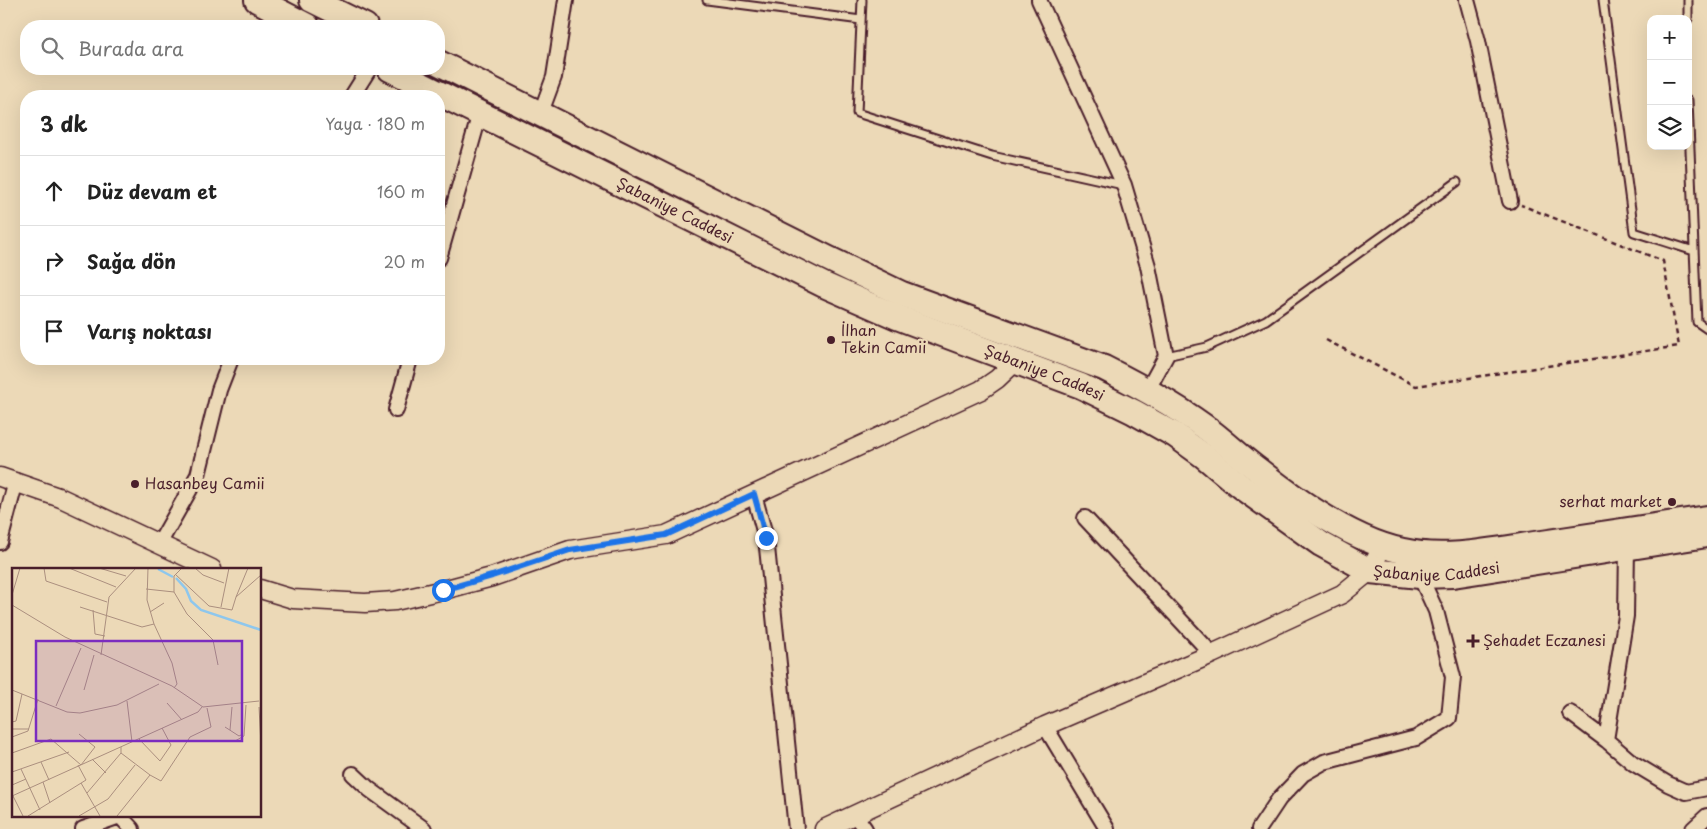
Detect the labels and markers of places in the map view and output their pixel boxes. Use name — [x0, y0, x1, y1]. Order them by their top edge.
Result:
place label: İlhan Tekin Camii — [841, 318, 926, 358]
marker: İlhan Tekin Camii — [825, 334, 837, 346]
place label: Hasanbey Camii — [145, 471, 265, 494]
marker: Hasanbey Camii — [129, 478, 141, 490]
place label: serhat market — [1559, 489, 1662, 512]
marker: serhat market — [1666, 496, 1678, 508]
place label: Şehadet Eczanesi — [1483, 628, 1606, 651]
marker: Şehadet Eczanesi — [1467, 635, 1479, 647]

